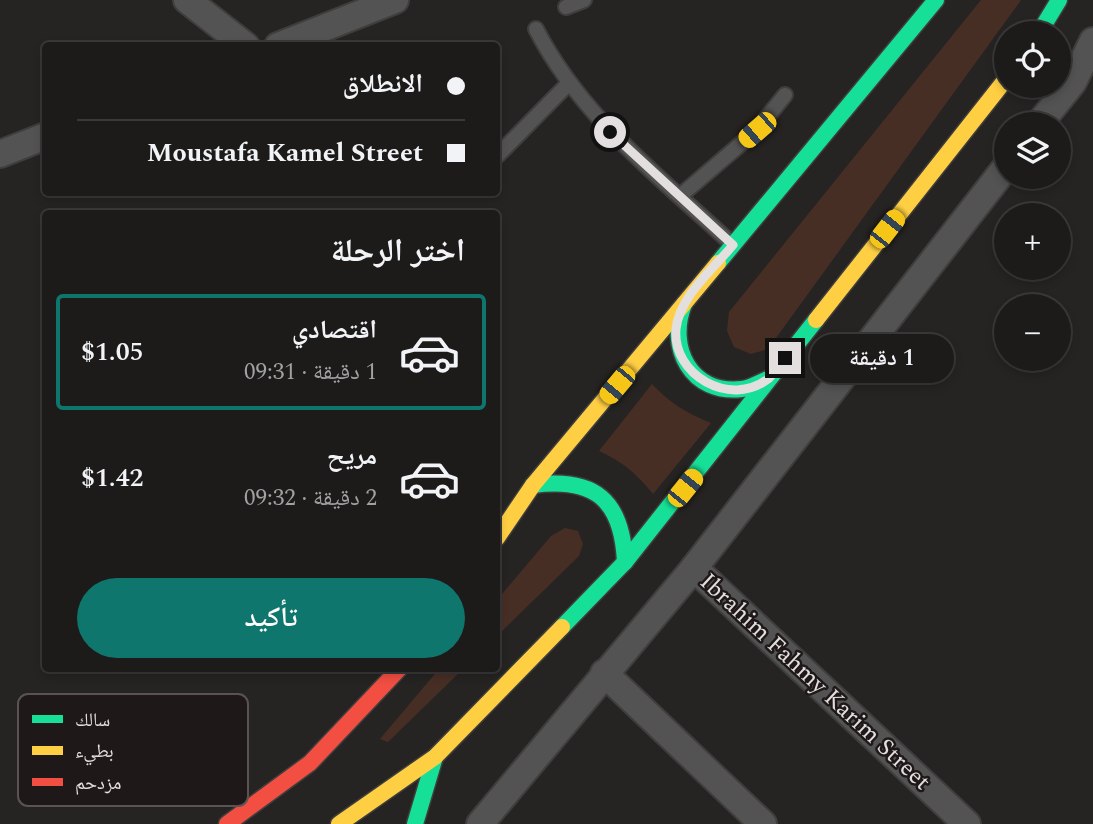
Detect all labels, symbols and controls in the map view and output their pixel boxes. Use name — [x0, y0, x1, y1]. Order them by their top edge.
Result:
map controls — [994, 21, 1071, 371]
button: locate — [994, 21, 1071, 98]
text: الانطلاق — [343, 64, 423, 104]
car — [735, 108, 780, 152]
button: layers — [994, 112, 1071, 189]
route start — [594, 116, 626, 148]
text: Moustafa Kamel Street — [147, 133, 423, 173]
button: + — [994, 203, 1071, 280]
car — [866, 206, 909, 252]
text: اختر الرحلة — [331, 227, 465, 276]
button: − — [994, 294, 1071, 371]
text: اقتصادي — [292, 310, 377, 350]
icon: car — [398, 321, 461, 384]
text: $1.05 — [81, 332, 144, 372]
callout: 1 دقيقة — [810, 334, 953, 382]
text: 1 دقيقة — [849, 341, 915, 376]
route end — [769, 342, 801, 374]
text: 1 دقيقة · 09:31 — [244, 355, 377, 390]
car — [596, 362, 639, 408]
text: مريح — [327, 436, 377, 476]
icon: car — [398, 447, 461, 510]
text: $1.42 — [81, 458, 144, 498]
car — [664, 465, 707, 511]
text: 2 دقيقة · 09:32 — [244, 481, 377, 516]
street label: Ibrahim Fahmy Karim Street — [691, 565, 939, 799]
button: تأكيد — [77, 578, 465, 658]
legend — [18, 694, 248, 806]
text: سالك — [75, 706, 110, 735]
text: بطيء — [75, 737, 114, 766]
text: مزدحم — [75, 769, 121, 798]

